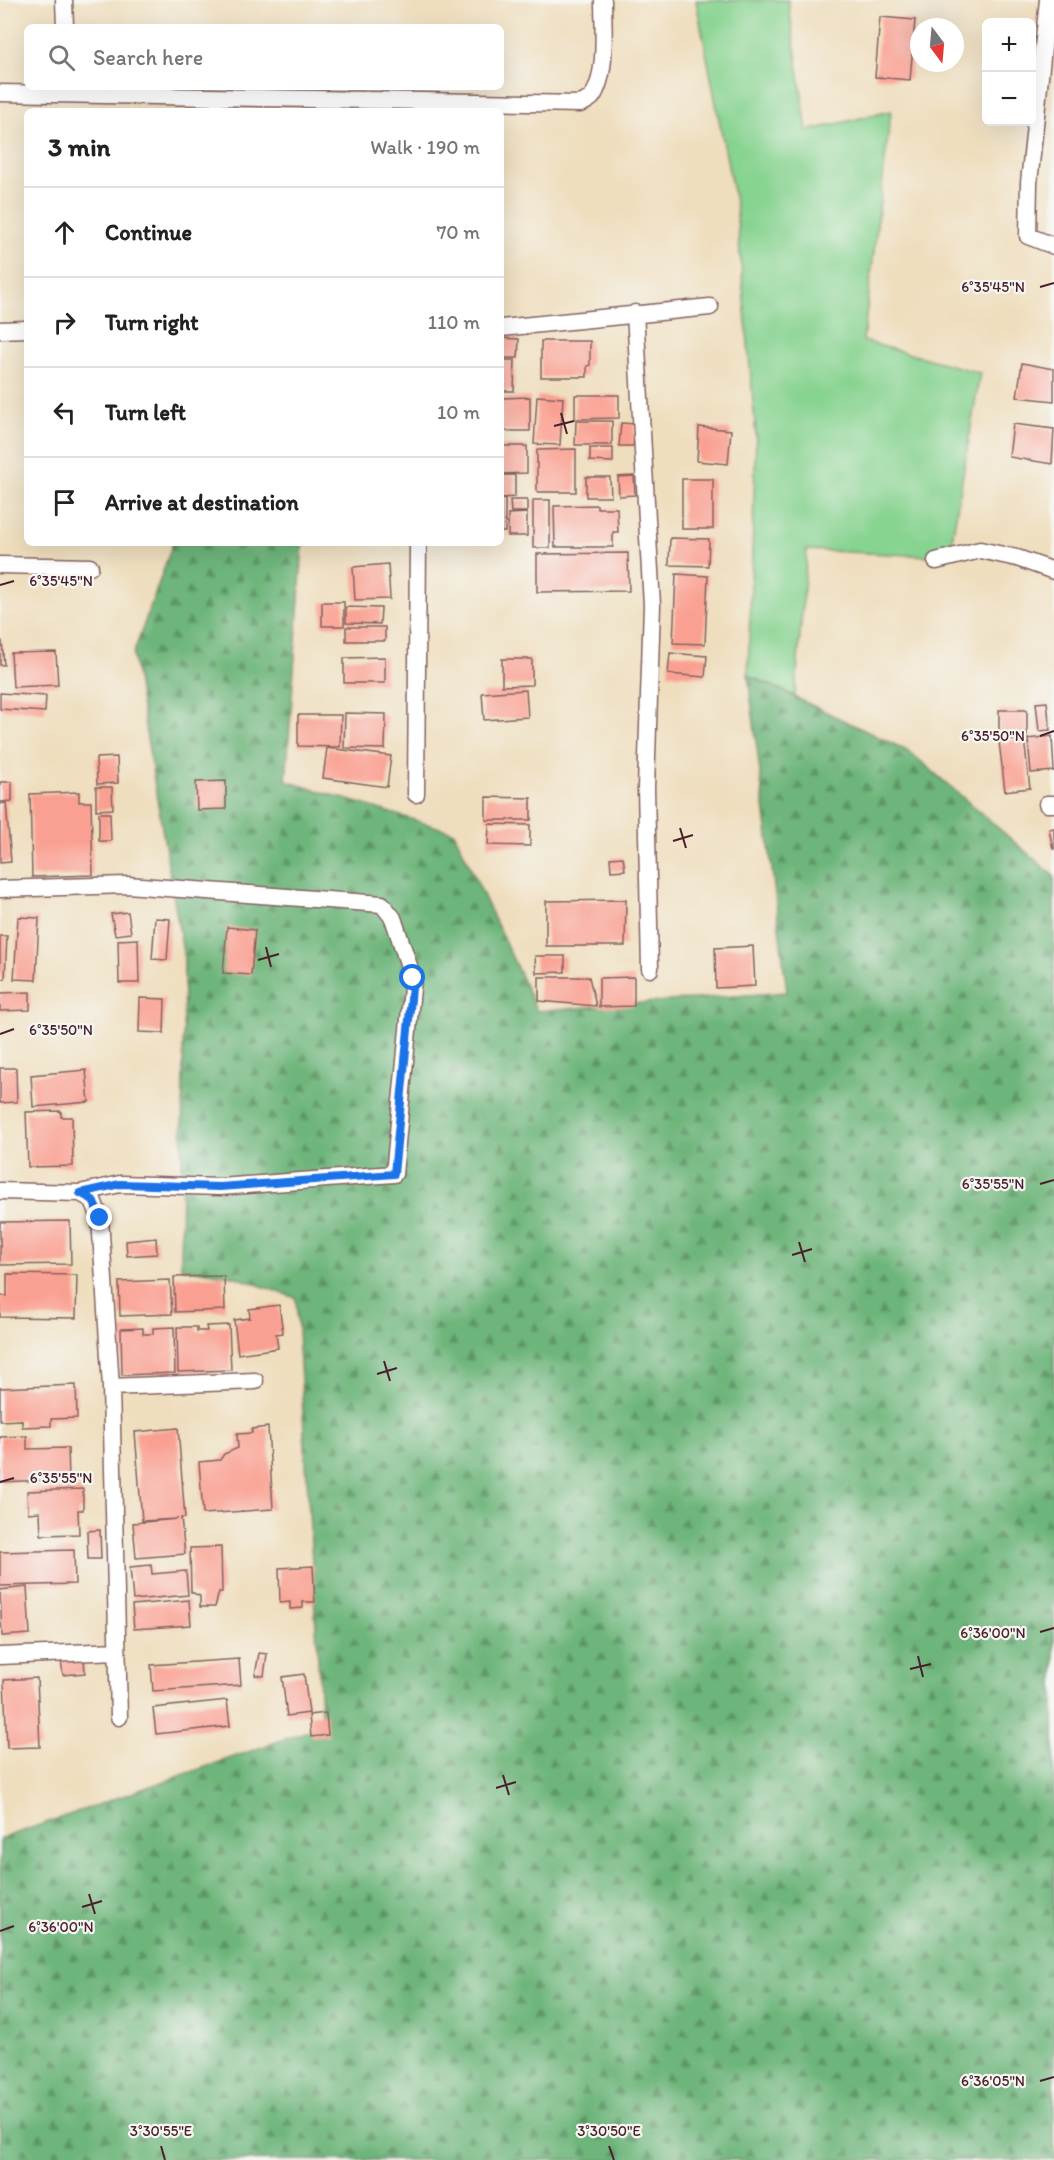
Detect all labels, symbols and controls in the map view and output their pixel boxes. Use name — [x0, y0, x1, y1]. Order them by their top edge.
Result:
north arrow — [910, 18, 964, 72]
map controls — [982, 18, 1036, 126]
button: + — [982, 18, 1036, 72]
search box — [24, 24, 504, 90]
icon: search — [45, 41, 78, 74]
text: Search here — [93, 44, 203, 71]
button: − — [982, 72, 1036, 126]
text: 3 min — [48, 131, 110, 163]
text: Walk · 190 m — [370, 135, 480, 159]
icon: ahead — [48, 216, 81, 249]
text: Continue — [105, 219, 192, 246]
text: 70 m — [436, 220, 480, 244]
text: 6°35'45"N — [961, 278, 1025, 296]
icon: right — [48, 306, 81, 339]
text: Turn right — [105, 309, 199, 336]
text: 110 m — [428, 310, 480, 334]
icon: left — [48, 396, 81, 429]
text: Turn left — [105, 399, 186, 426]
text: 10 m — [437, 400, 480, 424]
icon: arrive — [48, 486, 81, 519]
text: Arrive at destination — [105, 489, 299, 516]
text: 6°35'45"N — [29, 572, 93, 590]
text: 6°35'50"N — [961, 727, 1025, 745]
route start — [399, 964, 425, 990]
text: 6°35'50"N — [29, 1021, 93, 1039]
text: 6°35'55"N — [962, 1175, 1024, 1193]
route end — [86, 1204, 112, 1230]
text: 6°35'55"N — [30, 1469, 92, 1487]
text: 6°36'00"N — [960, 1624, 1026, 1642]
text: 6°36'00"N — [28, 1918, 94, 1936]
text: 6°36'05"N — [961, 2072, 1025, 2090]
text: 3°30'55"E — [130, 2122, 192, 2140]
text: 3°30'50"E — [577, 2122, 641, 2140]

